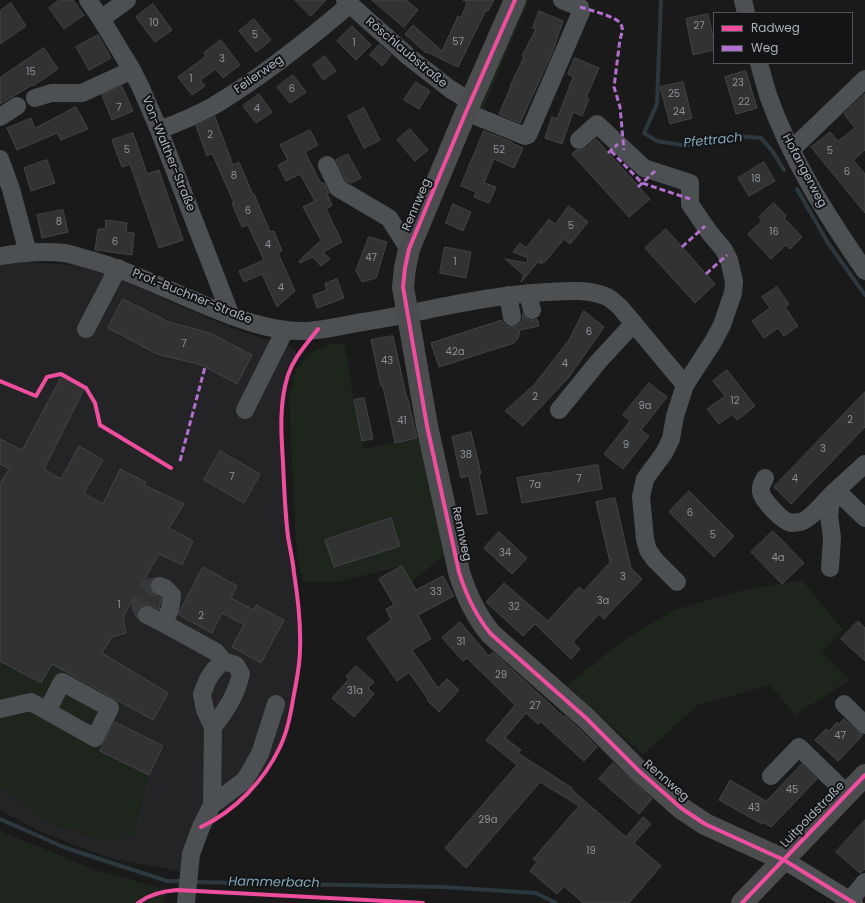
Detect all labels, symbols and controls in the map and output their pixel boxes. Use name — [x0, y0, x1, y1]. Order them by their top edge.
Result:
legend — [713, 12, 853, 64]
street label: Röschlaubstraße — [362, 15, 450, 91]
house number: 10 — [149, 17, 159, 29]
text: Radweg — [751, 19, 800, 36]
house number: 27 — [693, 20, 705, 32]
house number: 5 — [252, 29, 258, 41]
house number: 57 — [452, 36, 464, 48]
house number: 1 — [352, 37, 356, 49]
text: Weg — [751, 39, 778, 56]
house number: 3 — [219, 53, 225, 65]
street label: Feilerweg — [232, 53, 286, 97]
house number: 15 — [26, 66, 36, 78]
house number: 1 — [189, 73, 193, 85]
house number: 23 — [732, 77, 744, 89]
house number: 6 — [289, 83, 295, 95]
house number: 25 — [668, 88, 680, 100]
street label: Von-Walther-Straße — [138, 94, 198, 214]
house number: 22 — [738, 96, 750, 108]
house number: 7 — [116, 102, 122, 114]
house number: 4 — [254, 103, 260, 115]
house number: 24 — [673, 106, 685, 118]
house number: 2 — [207, 129, 213, 141]
water label: Pfettrach — [683, 130, 743, 152]
street label: Hofangerweg — [779, 132, 829, 210]
house number: 5 — [124, 144, 130, 156]
house number: 52 — [493, 144, 505, 156]
house number: 5 — [827, 145, 833, 157]
house number: 6 — [844, 166, 850, 178]
house number: 8 — [231, 170, 237, 182]
house number: 18 — [751, 173, 761, 185]
street label: Rennweg — [400, 177, 434, 233]
house number: 6 — [245, 205, 251, 217]
house number: 8 — [56, 216, 62, 228]
house number: 5 — [568, 220, 574, 232]
house number: 16 — [769, 226, 779, 238]
house number: 6 — [112, 236, 118, 248]
house number: 4 — [265, 239, 271, 251]
house number: 47 — [365, 252, 377, 264]
house number: 1 — [453, 256, 457, 268]
street label: Prof.-Buchner-Straße — [130, 266, 254, 328]
house number: 4 — [278, 282, 284, 294]
house number: 6 — [586, 326, 592, 338]
house number: 7 — [181, 338, 187, 350]
house number: 42a — [446, 346, 464, 358]
house number: 43 — [381, 355, 393, 367]
house number: 4 — [562, 358, 568, 370]
house number: 2 — [532, 391, 538, 403]
house number: 12 — [731, 395, 739, 407]
house number: 9a — [638, 400, 652, 412]
house number: 2 — [847, 414, 853, 426]
house number: 41 — [397, 415, 407, 427]
house number: 9 — [623, 439, 629, 451]
house number: 3 — [820, 443, 826, 455]
house number: 38 — [460, 449, 472, 461]
house number: 7 — [229, 471, 235, 483]
house number: 7 — [576, 473, 582, 485]
house number: 4 — [792, 473, 798, 485]
house number: 7a — [529, 479, 541, 491]
street label: Rennweg — [448, 505, 474, 563]
house number: 6 — [687, 507, 693, 519]
house number: 5 — [710, 529, 716, 541]
house number: 34 — [499, 547, 511, 559]
house number: 4a — [771, 552, 785, 564]
house number: 3 — [620, 571, 626, 583]
house number: 33 — [430, 586, 442, 598]
house number: 3a — [597, 595, 609, 607]
house number: 1 — [117, 599, 121, 611]
house number: 32 — [508, 601, 520, 613]
house number: 2 — [198, 610, 204, 622]
house number: 31 — [456, 636, 466, 648]
house number: 29 — [495, 669, 507, 681]
house number: 31a — [347, 685, 363, 697]
house number: 27 — [529, 700, 541, 712]
house number: 47 — [834, 730, 846, 742]
street label: Rennweg — [640, 757, 692, 805]
street label: Luitpoldstraße — [778, 779, 848, 851]
house number: 45 — [786, 784, 798, 796]
house number: 43 — [748, 802, 760, 814]
house number: 29a — [479, 814, 497, 826]
house number: 19 — [586, 845, 596, 857]
water label: Hammerbach — [228, 874, 320, 892]

